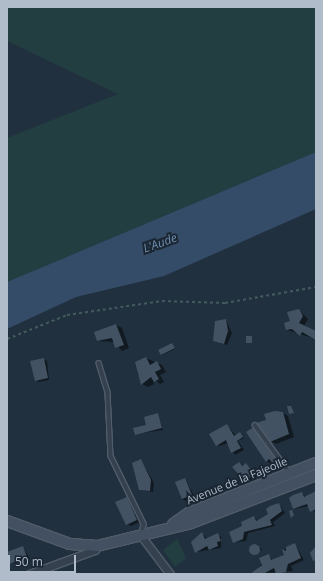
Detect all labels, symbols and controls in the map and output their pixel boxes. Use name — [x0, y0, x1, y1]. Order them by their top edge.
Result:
water label: L'Aude — [141, 230, 179, 256]
street label: Avenue de la Fajeolle — [185, 455, 289, 507]
scale bar — [10, 547, 78, 573]
text: 50 m — [15, 553, 43, 570]

